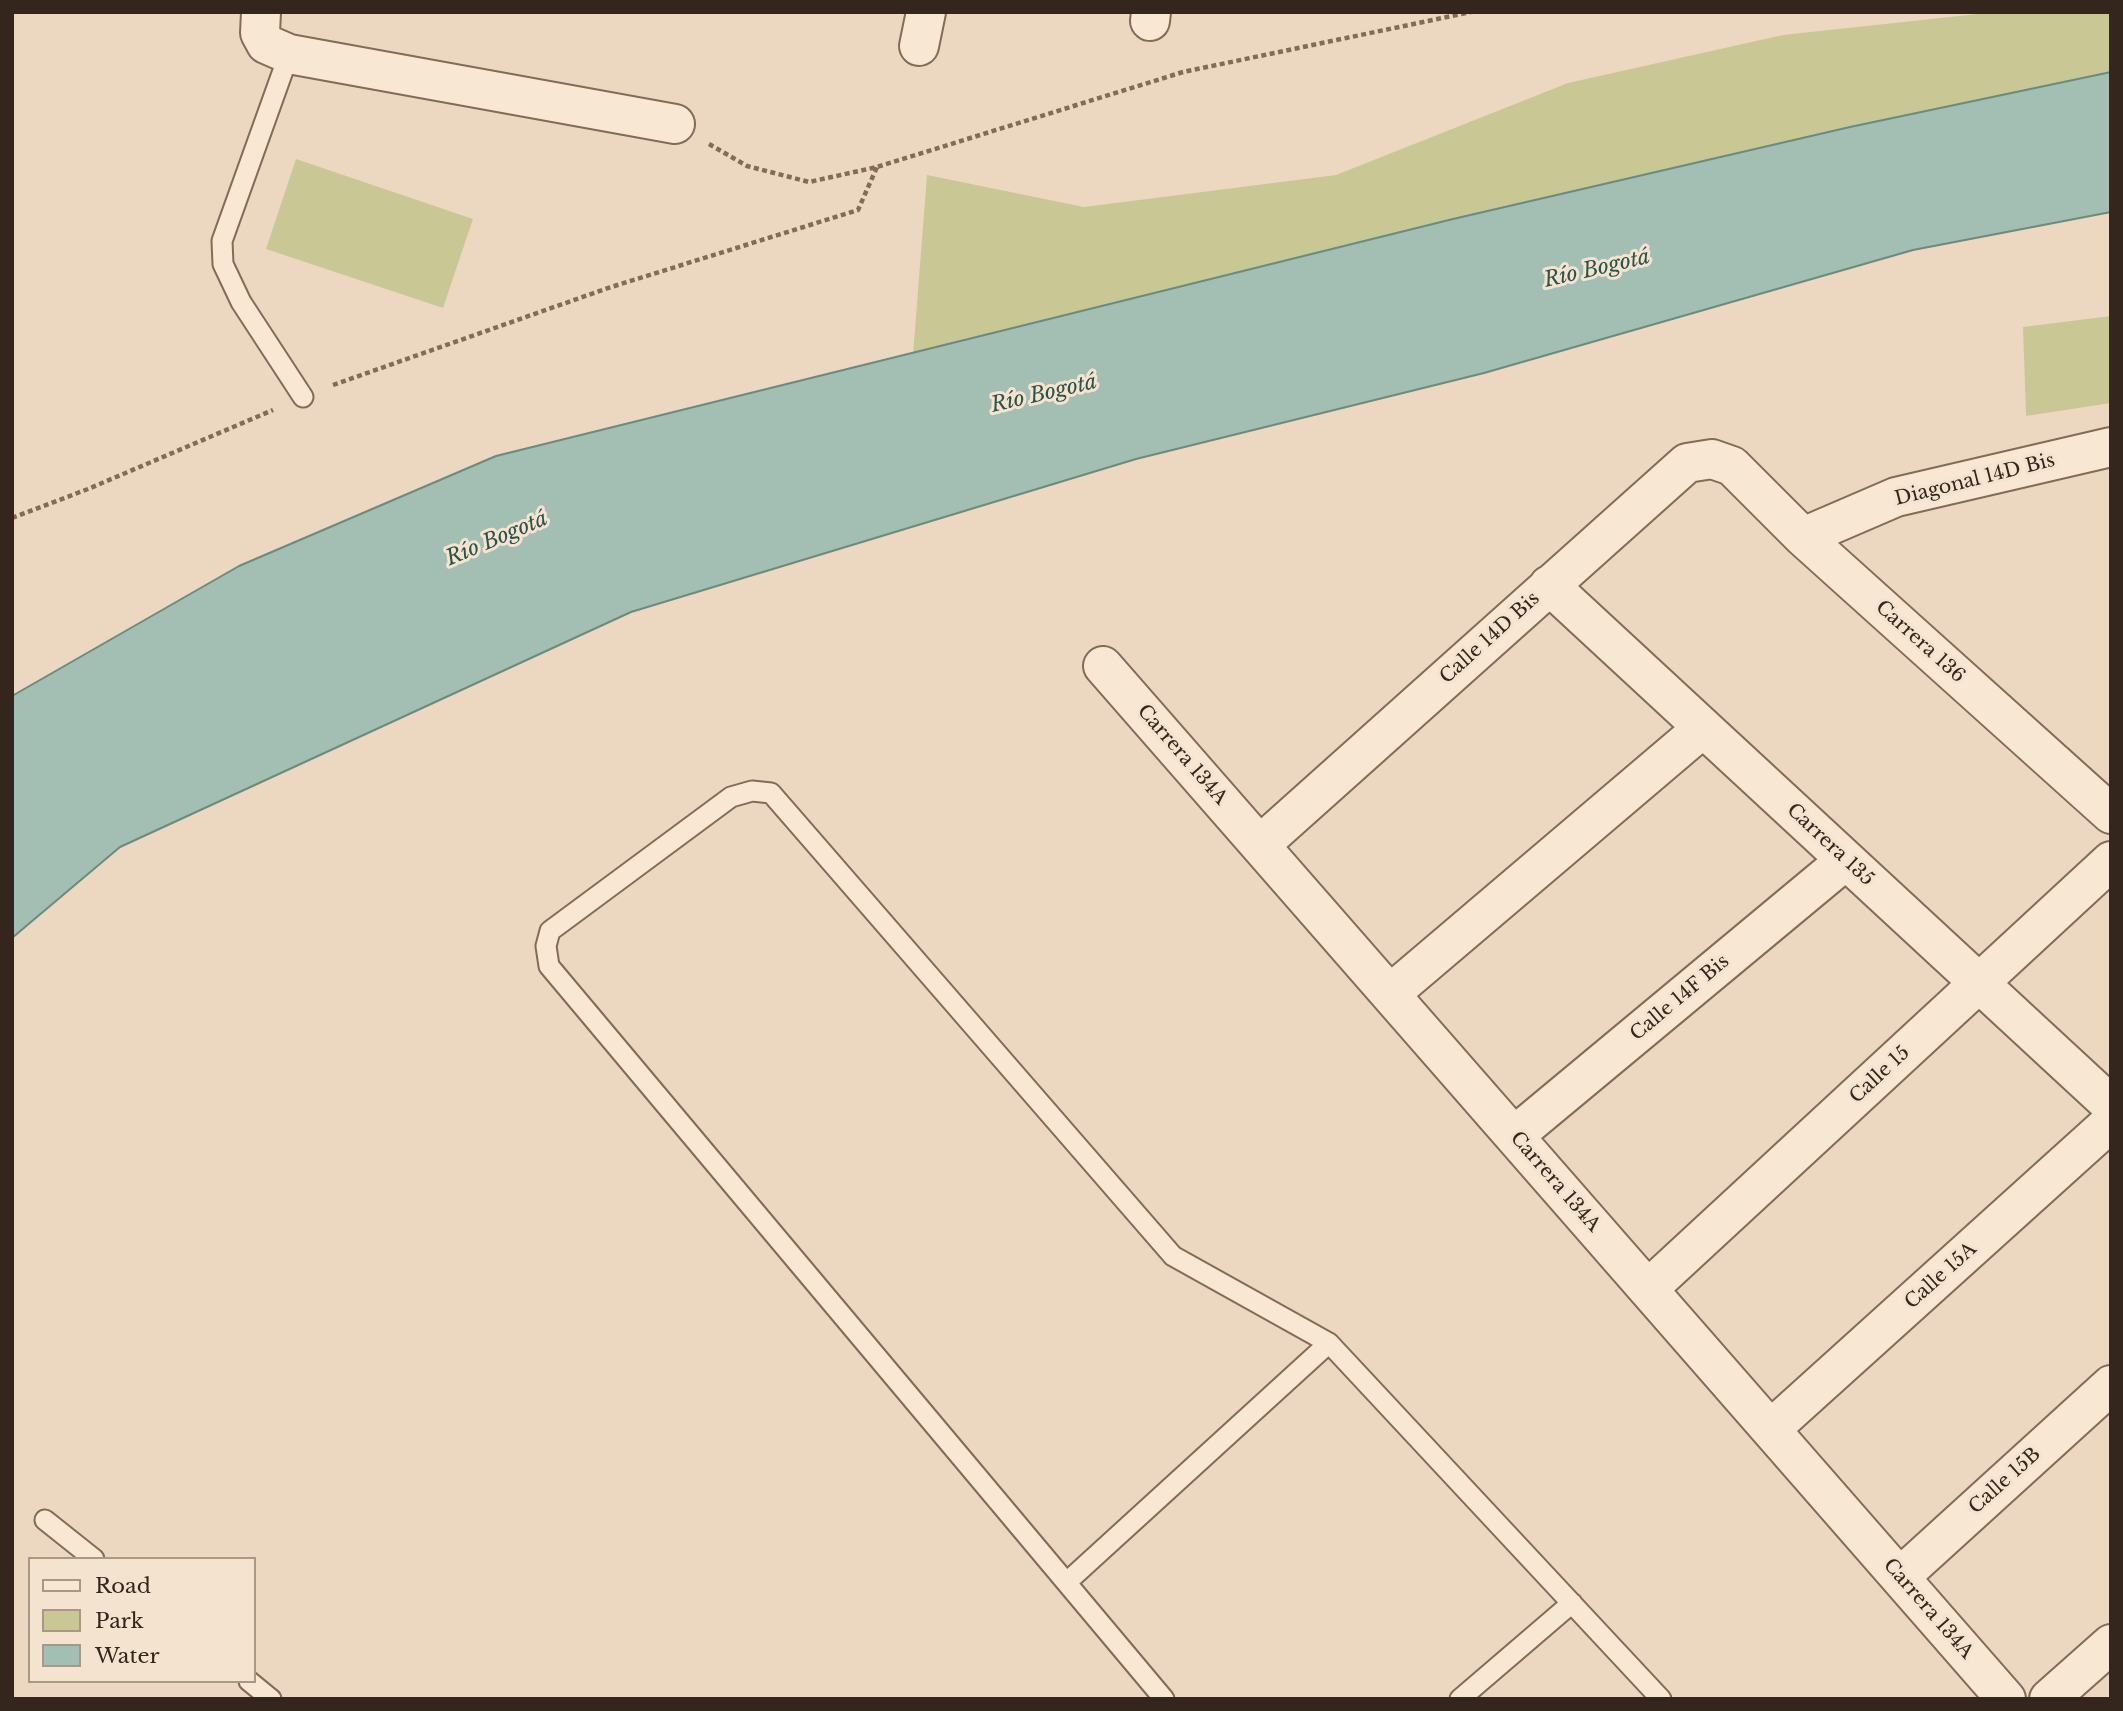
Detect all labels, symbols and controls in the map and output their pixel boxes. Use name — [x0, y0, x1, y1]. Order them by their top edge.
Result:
water label: Río Bogotá — [1541, 245, 1653, 293]
water label: Río Bogotá — [988, 370, 1100, 418]
street label: Diagonal 14D Bis — [1893, 449, 2057, 511]
water label: Río Bogotá — [442, 506, 552, 572]
street label: Calle 14D Bis — [1436, 587, 1544, 689]
street label: Carrera 136 — [1871, 596, 1969, 688]
street label: Carrera 134A — [1132, 700, 1232, 810]
street label: Carrera 135 — [1782, 799, 1878, 891]
street label: Calle 14F Bis — [1626, 950, 1734, 1046]
street label: Calle 15 — [1845, 1042, 1915, 1108]
street label: Carrera 134A — [1505, 1127, 1605, 1237]
street label: Calle 15A — [1901, 1238, 1981, 1314]
street label: Calle 15B — [1965, 1443, 2045, 1519]
street label: Carrera 134A — [1878, 1554, 1978, 1664]
legend — [28, 1557, 256, 1683]
text: Road — [95, 1573, 151, 1599]
text: Park — [95, 1608, 144, 1634]
text: Water — [95, 1643, 159, 1669]

